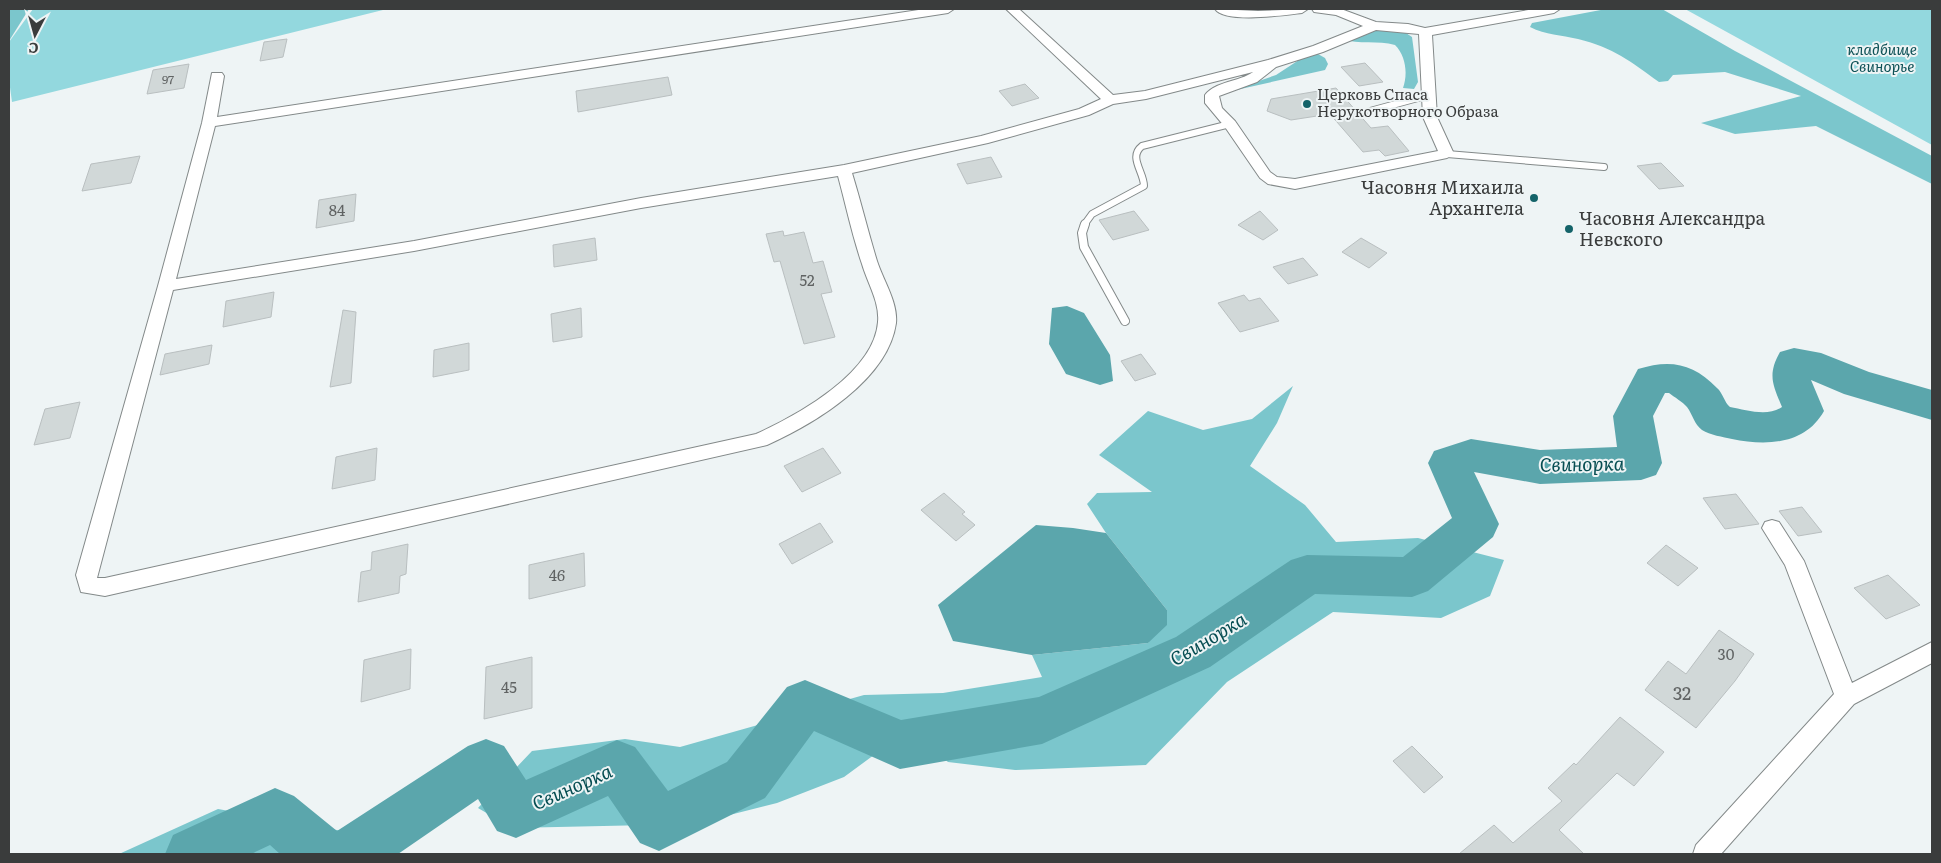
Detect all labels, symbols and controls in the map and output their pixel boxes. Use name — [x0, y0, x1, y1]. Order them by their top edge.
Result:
north arrow — [10, 10, 60, 60]
park label: кладбище Свинорье — [1847, 37, 1917, 77]
text: С — [27, 38, 40, 59]
house number: 97 — [162, 70, 174, 88]
place label: Церковь Спаса Нерукотворного Образа — [1317, 82, 1499, 122]
marker: Церковь Спаса Нерукотворного Образа — [1301, 98, 1313, 110]
place label: Часовня Михаила Архангела — [1361, 173, 1524, 221]
marker: Часовня Михаила Архангела — [1528, 192, 1540, 204]
house number: 84 — [329, 198, 345, 221]
place label: Часовня Александра Невского — [1579, 204, 1766, 252]
marker: Часовня Александра Невского — [1563, 223, 1575, 235]
house number: 52 — [799, 268, 815, 291]
water label: Свинорка — [1539, 448, 1625, 478]
house number: 46 — [549, 563, 565, 586]
water label: Свинорка — [1164, 604, 1251, 672]
house number: 30 — [1718, 642, 1735, 665]
house number: 45 — [501, 675, 517, 698]
house number: 32 — [1673, 679, 1691, 706]
water label: Свинорка — [527, 756, 616, 816]

